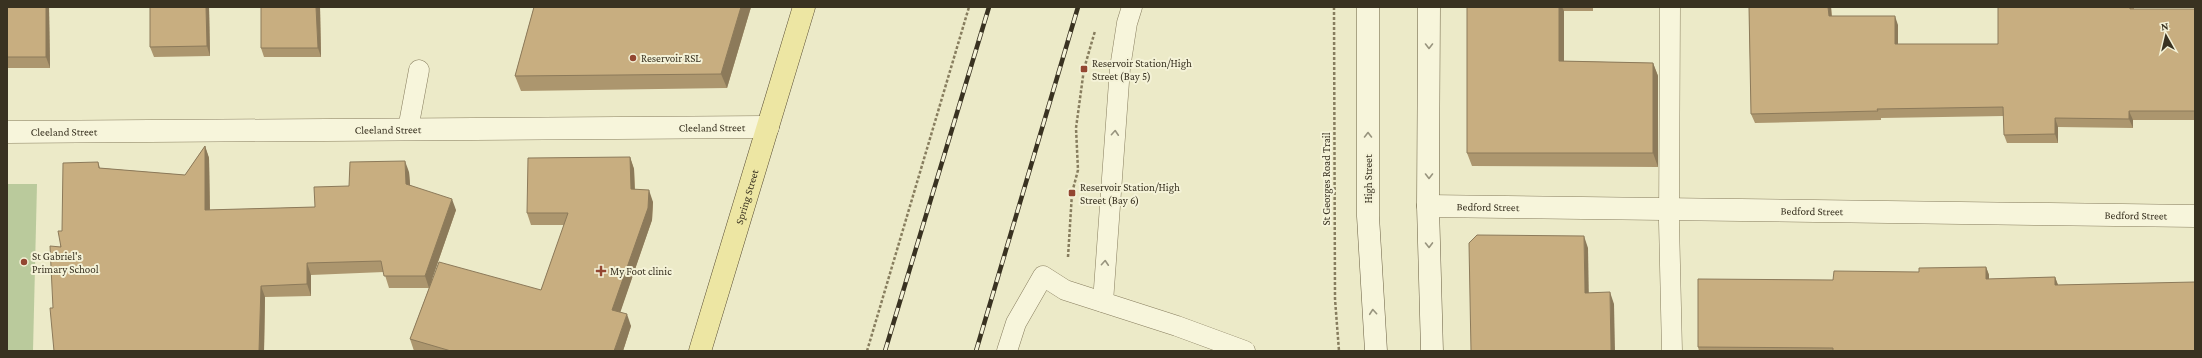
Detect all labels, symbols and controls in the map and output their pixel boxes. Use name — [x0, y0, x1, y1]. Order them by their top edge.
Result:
north arrow — [2146, 16, 2186, 56]
text: N — [2160, 20, 2170, 33]
one-way arrow — [1425, 43, 1433, 49]
place label: Reservoir RSL — [641, 52, 701, 64]
marker: Reservoir RSL — [628, 53, 638, 63]
place label: Reservoir Station/High Street (Bay 5) — [1092, 57, 1192, 83]
marker: Reservoir Station/High Street (Bay 5) — [1079, 64, 1089, 74]
street label: Cleeland Street — [679, 121, 746, 134]
street label: Cleeland Street — [355, 123, 422, 136]
street label: Cleeland Street — [31, 125, 98, 138]
one-way arrow — [1111, 130, 1120, 136]
street label: St Georges Road Trail — [1320, 132, 1333, 226]
one-way arrow — [1364, 132, 1372, 138]
street label: High Street — [1362, 154, 1375, 204]
street label: Spring Street — [733, 168, 761, 226]
one-way arrow — [1425, 173, 1433, 179]
place label: Reservoir Station/High Street (Bay 6) — [1080, 181, 1180, 207]
marker: Reservoir Station/High Street (Bay 6) — [1067, 188, 1077, 198]
street label: Bedford Street — [1457, 200, 1520, 213]
street label: Bedford Street — [1781, 205, 1844, 217]
street label: Bedford Street — [2105, 209, 2168, 222]
one-way arrow — [1425, 242, 1433, 248]
place label: St Gabriel's Primary School — [32, 250, 99, 276]
marker: St Gabriel's Primary School — [19, 257, 29, 267]
one-way arrow — [1101, 260, 1110, 266]
marker: My Foot clinic — [595, 265, 607, 277]
place label: My Foot clinic — [610, 265, 672, 278]
one-way arrow — [1368, 309, 1377, 315]

